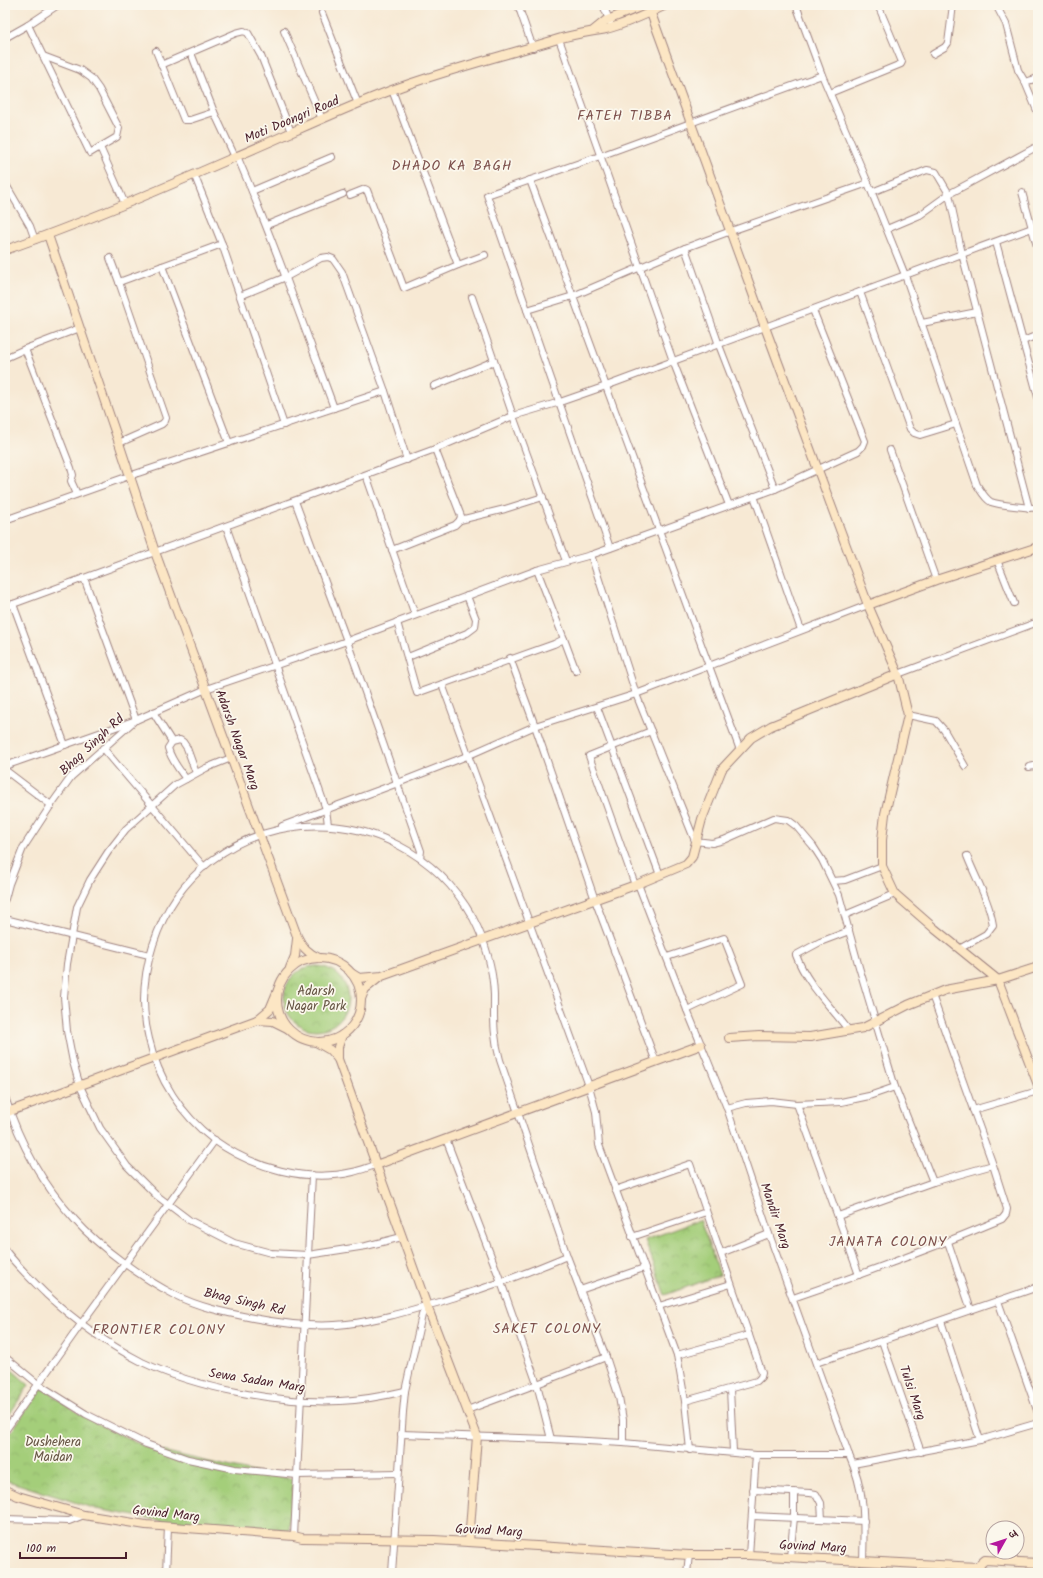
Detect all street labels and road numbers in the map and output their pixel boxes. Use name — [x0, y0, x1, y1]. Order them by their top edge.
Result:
street label: Moti Doongri Road — [241, 90, 343, 149]
street label: Adarsh Nagar Marg — [209, 687, 265, 793]
street label: Bhag Singh Rd — [55, 709, 130, 781]
street label: Mandir Marg — [754, 1180, 796, 1252]
street label: Bhag Singh Rd — [202, 1283, 287, 1322]
street label: Sewa Sadan Marg — [207, 1363, 307, 1399]
street label: Tulsi Marg — [893, 1363, 931, 1423]
street label: Govind Marg — [131, 1500, 201, 1528]
street label: Govind Marg — [455, 1519, 523, 1543]
street label: Govind Marg — [779, 1535, 847, 1559]

